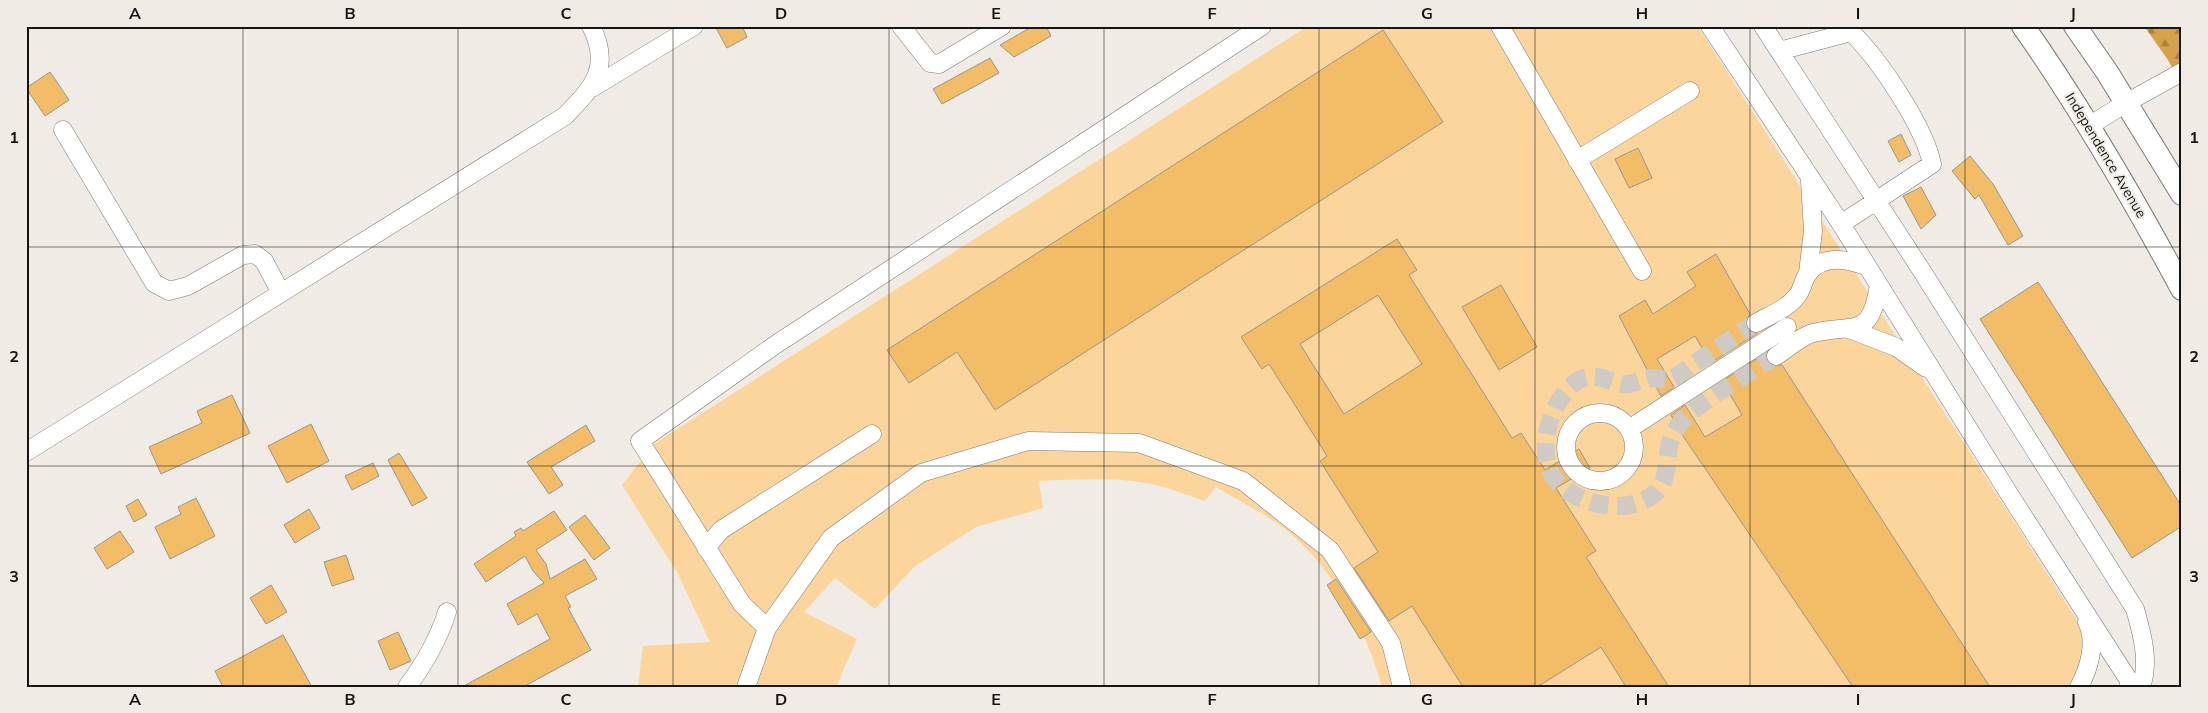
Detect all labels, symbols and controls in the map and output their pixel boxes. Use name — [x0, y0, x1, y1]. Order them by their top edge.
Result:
text: A — [129, 3, 141, 23]
text: B — [344, 3, 356, 23]
text: C — [561, 3, 572, 23]
text: D — [775, 3, 787, 23]
text: E — [991, 3, 1001, 23]
text: F — [1207, 3, 1217, 23]
text: G — [1421, 3, 1433, 23]
text: H — [1636, 3, 1648, 23]
text: I — [1856, 3, 1860, 23]
text: J — [2070, 3, 2076, 23]
street label: Independence Avenue — [2061, 89, 2151, 221]
text: 1 — [9, 127, 19, 147]
text: 1 — [2189, 127, 2199, 147]
text: 2 — [9, 346, 19, 366]
text: 2 — [2189, 346, 2199, 366]
text: 3 — [9, 566, 19, 586]
text: 3 — [2189, 566, 2199, 586]
text: A — [129, 689, 141, 709]
text: B — [344, 689, 356, 709]
text: C — [561, 689, 572, 709]
text: D — [775, 689, 787, 709]
text: E — [991, 689, 1001, 709]
text: F — [1207, 689, 1217, 709]
text: G — [1421, 689, 1433, 709]
text: H — [1636, 689, 1648, 709]
text: I — [1856, 689, 1860, 709]
text: J — [2070, 689, 2076, 709]

